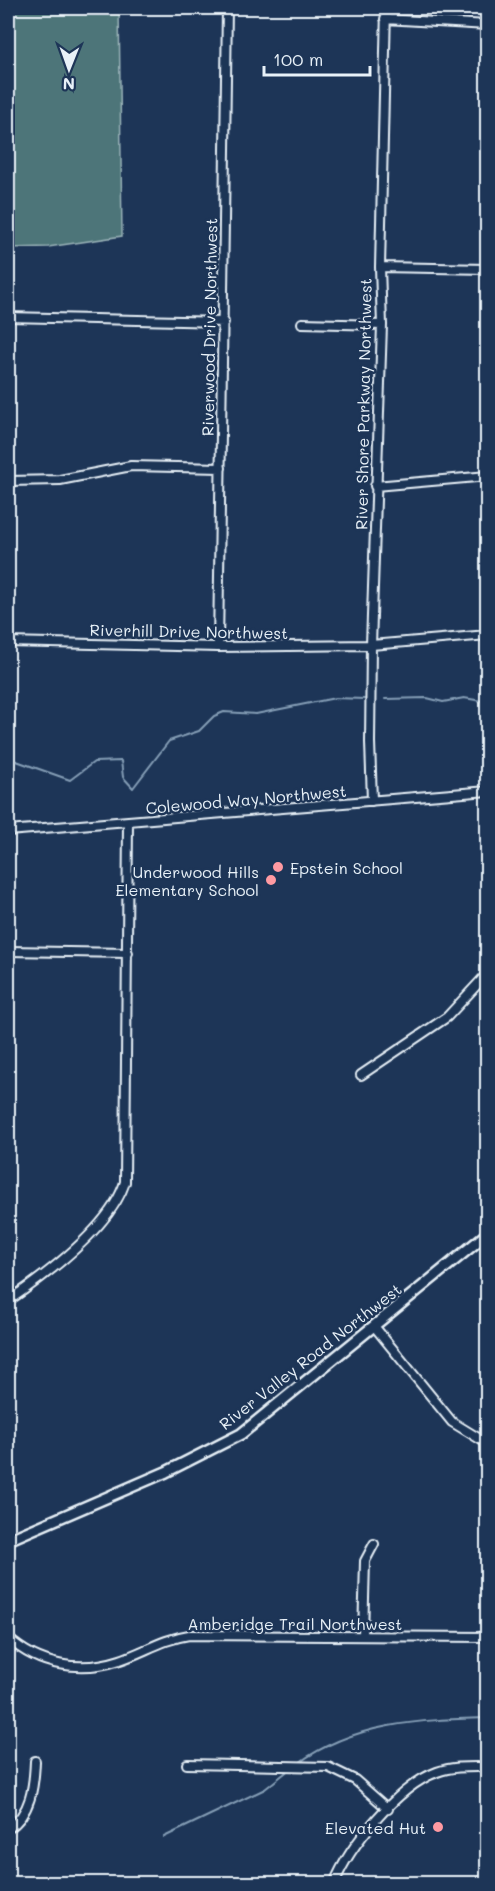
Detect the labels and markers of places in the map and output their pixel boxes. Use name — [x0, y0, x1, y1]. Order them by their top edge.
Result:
place label: Epstein School — [290, 857, 403, 878]
marker: Epstein School — [271, 860, 285, 874]
place label: Underwood Hills Elementary School — [115, 861, 259, 900]
marker: Underwood Hills Elementary School — [264, 873, 278, 887]
place label: Elevated Hut — [325, 1817, 426, 1838]
marker: Elevated Hut — [431, 1820, 445, 1834]

